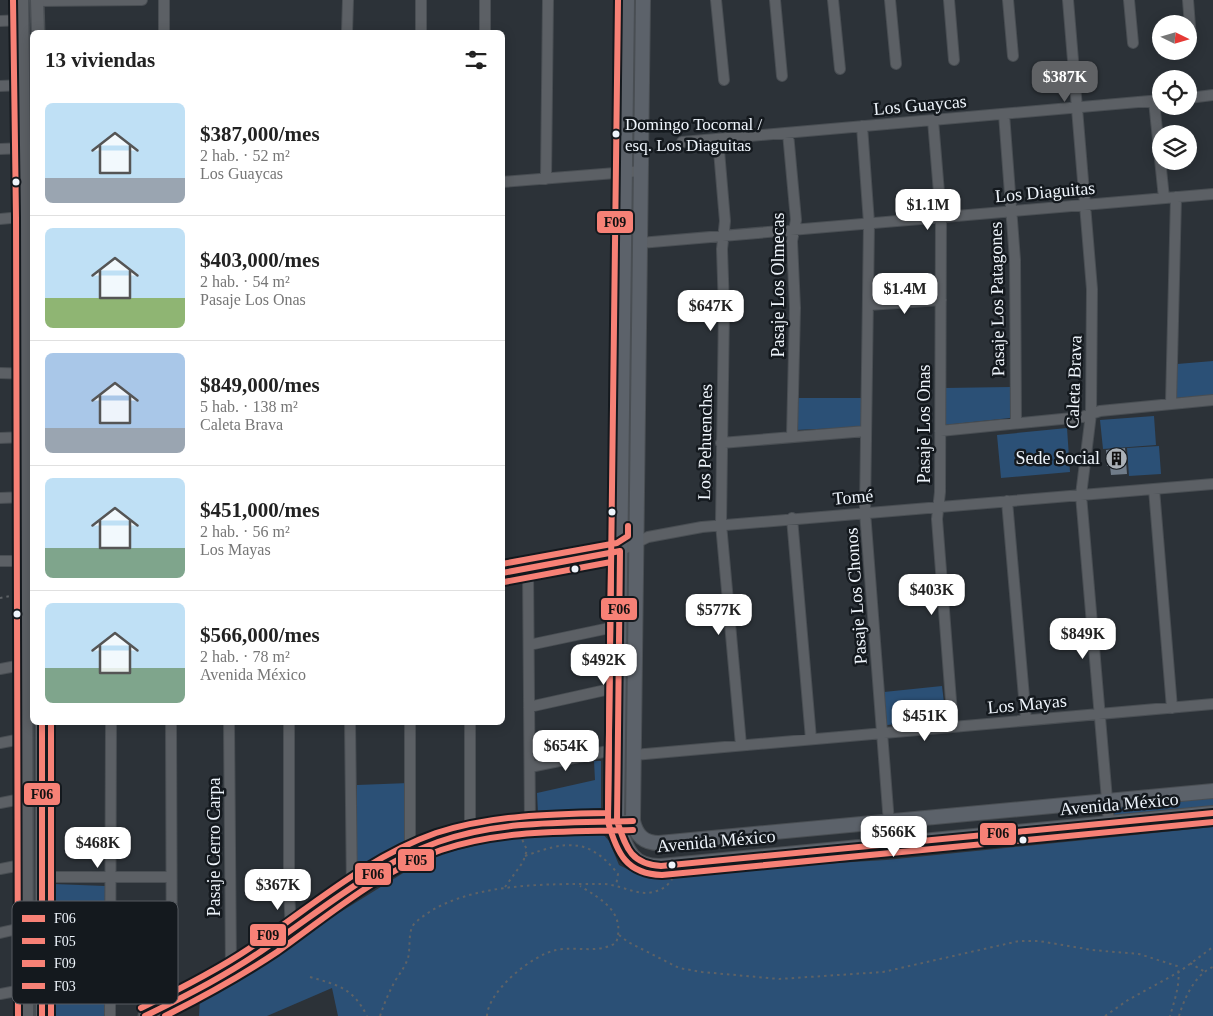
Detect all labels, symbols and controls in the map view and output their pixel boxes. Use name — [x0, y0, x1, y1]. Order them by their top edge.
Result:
north arrow — [1152, 15, 1198, 60]
map controls — [1152, 15, 1197, 170]
icon: filters — [462, 46, 490, 74]
text: 13 viviendas — [45, 48, 155, 72]
pin: $387K — [1030, 61, 1100, 103]
text: $387K — [1043, 68, 1087, 85]
button: locate — [1152, 70, 1197, 115]
street label: Los Guaycas — [873, 91, 967, 119]
place label: Domingo Tocornal / esq. Los Diaguitas — [625, 115, 763, 155]
text: $387,000/mes — [200, 122, 320, 146]
icon: home — [85, 123, 145, 183]
button: layers — [1152, 125, 1197, 170]
marker: Domingo Tocornal / esq. Los Diaguitas — [611, 129, 621, 139]
text: 2 hab. · 52 m² — [200, 147, 290, 164]
text: Los Guaycas — [200, 165, 283, 182]
unlabelled marker — [11, 177, 21, 187]
street label: Los Diaguitas — [994, 178, 1096, 206]
pin: $1.1M — [893, 188, 963, 231]
text: $1.1M — [906, 196, 950, 213]
line badge: F09 — [596, 210, 634, 234]
street label: Pasaje Los Olmecas — [768, 213, 788, 357]
text: F09 — [604, 215, 626, 230]
street label: Pasaje Los Patagones — [986, 221, 1008, 377]
icon: home — [85, 248, 145, 308]
text: $403,000/mes — [200, 248, 320, 272]
pin: $1.4M — [870, 272, 940, 315]
text: 2 hab. · 54 m² — [200, 273, 290, 290]
text: $1.4M — [883, 280, 927, 297]
pin: $647K — [676, 290, 746, 332]
text: Pasaje Los Onas — [200, 291, 306, 308]
text: $647K — [689, 297, 733, 314]
street label: Caleta Brava — [1062, 335, 1086, 429]
street label: Pasaje Los Onas — [914, 365, 934, 483]
icon: home — [85, 373, 145, 433]
text: $849,000/mes — [200, 373, 320, 397]
street label: Los Pehuenches — [694, 384, 716, 500]
text: 5 hab. · 138 m² — [200, 398, 298, 415]
text: Caleta Brava — [200, 416, 283, 433]
building icon: Sede Social — [1104, 446, 1128, 470]
place label: Sede Social — [1016, 448, 1100, 468]
street label: Tomé — [832, 485, 874, 509]
icon: home — [85, 498, 145, 558]
text: $451,000/mes — [200, 498, 320, 522]
unlabelled marker — [607, 507, 617, 517]
text: 2 hab. · 56 m² — [200, 523, 290, 540]
street label: Pasaje Los Chonos — [841, 527, 871, 665]
text: Los Mayas — [200, 541, 271, 558]
unlabelled marker — [570, 564, 580, 574]
pin: $403K — [897, 574, 967, 616]
text: $403K — [910, 581, 954, 598]
pin: $577K — [684, 594, 754, 636]
line badge: F06 — [600, 597, 638, 621]
text: $577K — [697, 601, 741, 618]
text: F06 — [608, 602, 630, 617]
unlabelled marker — [12, 609, 22, 619]
pin: $849K — [1048, 618, 1118, 660]
icon: home — [85, 623, 145, 683]
text: $566,000/mes — [200, 623, 320, 647]
text: $849K — [1061, 625, 1105, 642]
pin: $492K — [569, 644, 639, 686]
text: 2 hab. · 78 m² — [200, 648, 290, 665]
text: $492K — [582, 651, 626, 668]
text: Avenida México — [200, 666, 306, 683]
street label: Los Mayas — [987, 691, 1067, 717]
pin: $451K — [890, 700, 960, 742]
text: $451K — [903, 707, 947, 724]
pin: $654K — [531, 730, 601, 772]
text: $654K — [544, 737, 588, 754]
street label: Pasaje Cerro Carpa — [204, 778, 224, 916]
line badge: F06 — [23, 782, 61, 806]
text: F06 — [31, 787, 53, 802]
street label: Avenida México — [1059, 789, 1179, 819]
pin: $566K — [859, 816, 929, 858]
line badge: F06 — [979, 822, 1017, 846]
text: $566K — [872, 823, 916, 840]
pin: $468K — [63, 826, 133, 869]
street label: Avenida México — [656, 826, 776, 856]
text: F06 — [987, 826, 1009, 841]
text: $468K — [76, 834, 120, 851]
unlabelled marker — [1018, 835, 1028, 845]
line badge: F05 — [397, 848, 435, 872]
text: F05 — [405, 853, 427, 868]
unlabelled marker — [667, 860, 677, 870]
line badge: F06 — [354, 862, 392, 886]
text: F06 — [362, 867, 384, 882]
pin: $367K — [243, 868, 313, 911]
text: $367K — [256, 876, 300, 893]
legend — [12, 901, 178, 1004]
text: F06 — [54, 911, 76, 926]
line badge: F09 — [249, 923, 287, 947]
text: F09 — [257, 928, 279, 943]
text: F05 — [54, 934, 76, 949]
text: F09 — [54, 956, 76, 971]
text: F03 — [54, 979, 76, 994]

